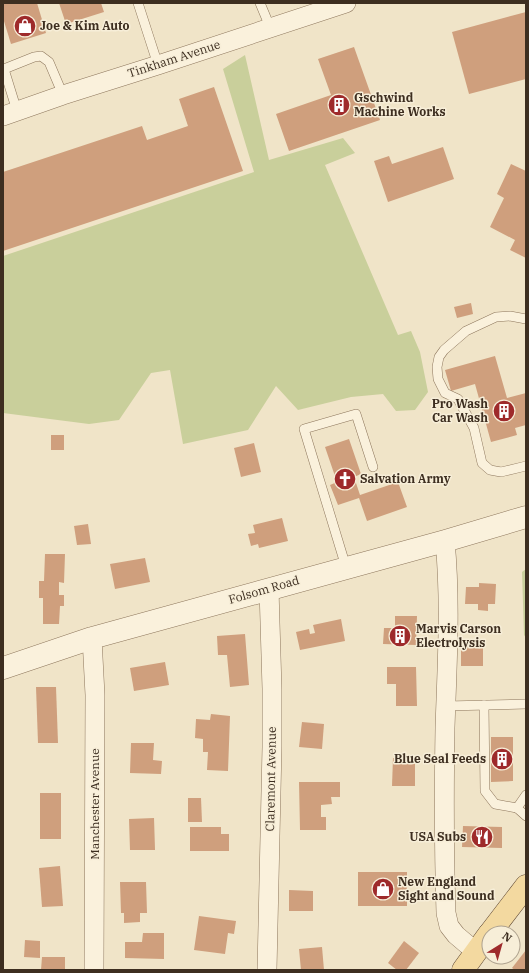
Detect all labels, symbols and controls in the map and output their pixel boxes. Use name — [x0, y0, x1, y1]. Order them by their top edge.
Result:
shop icon: Joe & Kim Auto — [12, 13, 38, 39]
place label: Joe & Kim Auto — [40, 18, 130, 33]
street label: Tinkham Avenue — [126, 36, 222, 81]
place label: Gschwind Machine Works — [354, 90, 446, 119]
building icon: Gschwind Machine Works — [326, 92, 352, 118]
place label: Pro Wash Car Wash — [432, 396, 488, 425]
building icon: Pro Wash Car Wash — [491, 398, 517, 424]
church icon: Salvation Army — [332, 466, 358, 492]
place label: Salvation Army — [360, 471, 451, 486]
street label: Folsom Road — [227, 572, 301, 607]
place label: Marvis Carson Electrolysis — [416, 621, 501, 650]
building icon: Marvis Carson Electrolysis — [387, 623, 413, 649]
street label: Claremont Avenue — [262, 726, 279, 831]
building icon: Blue Seal Feeds — [489, 746, 515, 772]
street label: Manchester Avenue — [87, 748, 102, 860]
place label: Blue Seal Feeds — [394, 751, 486, 766]
restaurant icon: USA Subs — [469, 824, 495, 850]
place label: USA Subs — [409, 829, 466, 844]
place label: New England Sight and Sound — [398, 874, 495, 903]
shop icon: New England Sight and Sound — [370, 876, 396, 902]
north arrow — [481, 925, 521, 965]
text: N — [499, 929, 515, 945]

